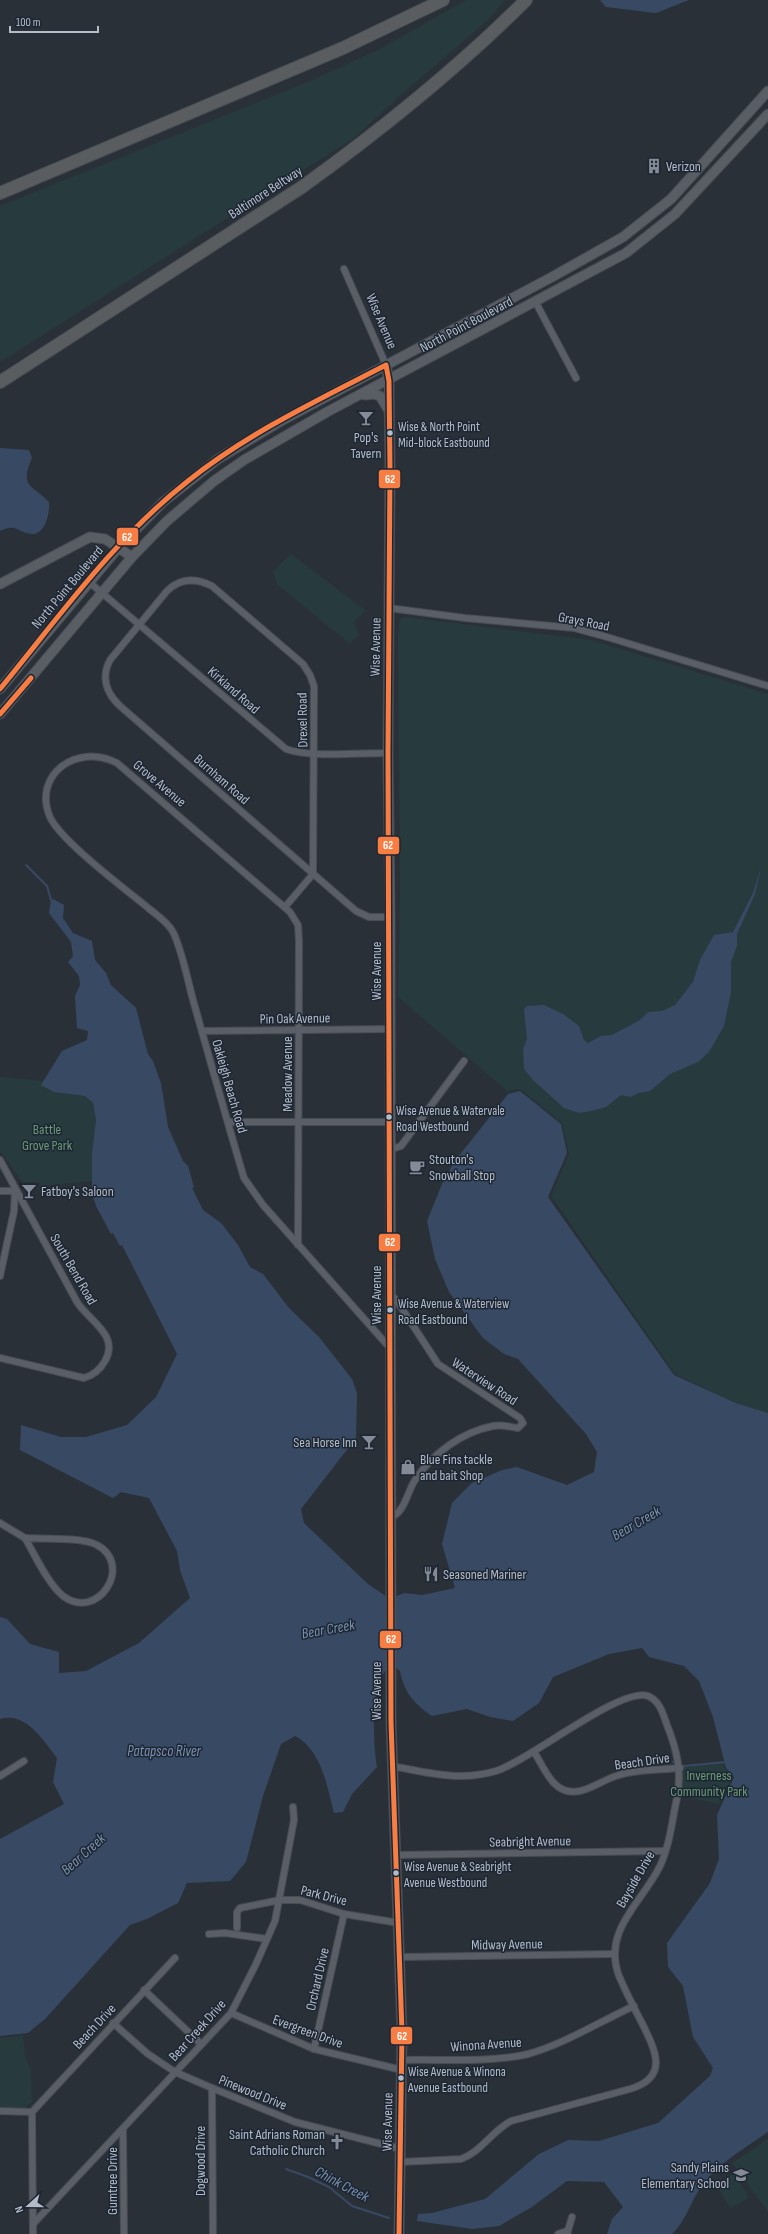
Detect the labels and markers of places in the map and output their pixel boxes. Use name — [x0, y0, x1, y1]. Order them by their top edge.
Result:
building icon: Verizon — [645, 157, 663, 175]
place label: Verizon — [666, 158, 701, 175]
bar icon: Pop's Tavern — [357, 409, 375, 427]
place label: Wise & North Point Mid-block Eastbound — [398, 419, 490, 451]
marker: Wise & North Point Mid-block Eastbound — [385, 428, 395, 438]
place label: Pop's Tavern — [351, 429, 382, 462]
place label: Wise Avenue & Watervale Road Westbound — [396, 1103, 505, 1135]
marker: Wise Avenue & Watervale Road Westbound — [384, 1112, 394, 1122]
place label: Stouton's Snowball Stop — [429, 1151, 495, 1184]
cafe icon: Stouton's Snowball Stop — [408, 1158, 426, 1176]
bar icon: Fatboy's Saloon — [20, 1182, 38, 1200]
place label: Fatboy's Saloon — [41, 1183, 114, 1200]
place label: Wise Avenue & Waterview Road Eastbound — [398, 1296, 510, 1328]
marker: Wise Avenue & Waterview Road Eastbound — [385, 1305, 395, 1315]
bar icon: Sea Horse Inn — [360, 1433, 378, 1451]
place label: Sea Horse Inn — [293, 1434, 357, 1451]
place label: Blue Fins tackle and bait Shop — [420, 1451, 493, 1484]
shop icon: Blue Fins tackle and bait Shop — [399, 1458, 417, 1476]
restaurant icon: Seasoned Mariner — [422, 1565, 440, 1583]
place label: Seasoned Mariner — [443, 1566, 527, 1583]
place label: Wise Avenue & Seabright Avenue Westbound — [403, 1859, 512, 1891]
marker: Wise Avenue & Seabright Avenue Westbound — [391, 1868, 401, 1878]
place label: Wise Avenue & Winona Avenue Eastbound — [407, 2064, 506, 2096]
marker: Wise Avenue & Winona Avenue Eastbound — [396, 2073, 406, 2083]
place label: Saint Adrians Roman Catholic Church — [229, 2126, 325, 2159]
church icon: Saint Adrians Roman Catholic Church — [328, 2133, 346, 2151]
place label: Sandy Plains Elementary School — [641, 2159, 729, 2192]
school or university icon: Sandy Plains Elementary School — [732, 2166, 750, 2184]

